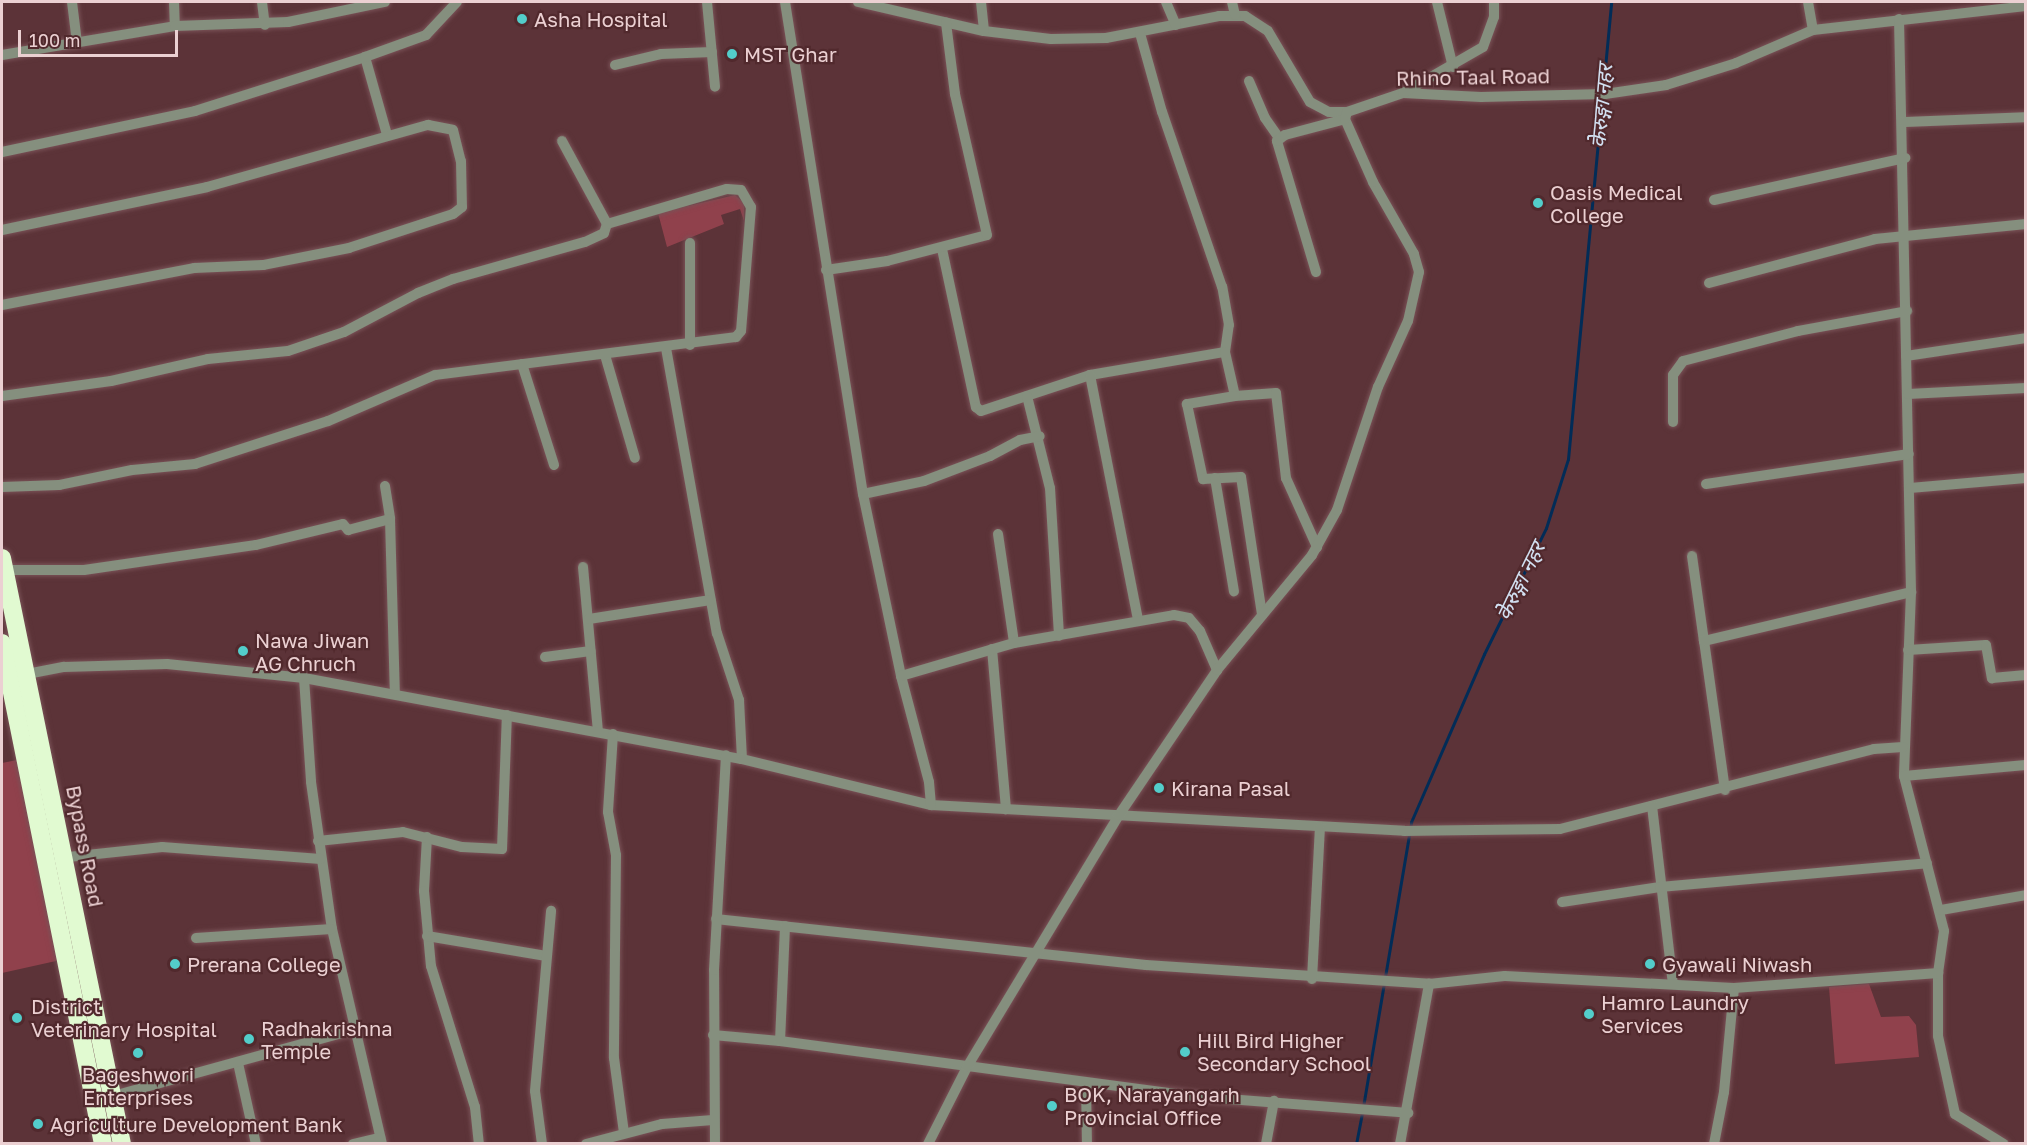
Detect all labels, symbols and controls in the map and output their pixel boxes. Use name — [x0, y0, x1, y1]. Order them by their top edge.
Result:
place label: Asha Hospital — [534, 7, 668, 31]
marker: Asha Hospital — [515, 12, 529, 26]
scale bar — [21, 18, 182, 56]
text: 100 m — [29, 29, 80, 51]
place label: MST Ghar — [744, 42, 837, 66]
marker: MST Ghar — [725, 47, 739, 61]
water label: केेरुङ्गा नहर — [1585, 63, 1617, 149]
street label: Rhino Taal Road — [1396, 64, 1550, 90]
place label: Oasis Medical College — [1550, 180, 1683, 227]
marker: Oasis Medical College — [1531, 196, 1545, 210]
water label: केेरुङ्गा नहर — [1490, 538, 1550, 624]
place label: Nawa Jiwan AG Chruch — [255, 628, 369, 675]
marker: Nawa Jiwan AG Chruch — [236, 644, 250, 658]
place label: Kirana Pasal — [1171, 776, 1290, 800]
marker: Kirana Pasal — [1152, 781, 1166, 795]
street label: Bypass Road — [61, 783, 109, 909]
place label: Prerana College — [187, 952, 340, 976]
place label: Gyawali Niwash — [1662, 952, 1812, 976]
marker: Prerana College — [168, 957, 182, 971]
marker: Gyawali Niwash — [1643, 957, 1657, 971]
place label: Hamro Laundry Services — [1601, 990, 1749, 1037]
place label: District Veterinary Hospital — [31, 994, 217, 1041]
marker: Hamro Laundry Services — [1582, 1007, 1596, 1021]
marker: District Veterinary Hospital — [8, 1009, 26, 1027]
place label: Radhakrishna Temple — [261, 1016, 393, 1063]
place label: Hill Bird Higher Secondary School — [1197, 1028, 1371, 1075]
marker: Radhakrishna Temple — [242, 1032, 256, 1046]
marker: Hill Bird Higher Secondary School — [1178, 1045, 1192, 1059]
marker: Bageshwori Enterprises — [131, 1046, 145, 1060]
place label: Bageshwori Enterprises — [82, 1062, 194, 1109]
place label: BOK, Narayangarh Provincial Office — [1064, 1082, 1240, 1129]
marker: BOK, Narayangarh Provincial Office — [1045, 1099, 1059, 1113]
place label: Agriculture Development Bank — [50, 1112, 343, 1136]
marker: Agriculture Development Bank — [31, 1117, 45, 1131]

